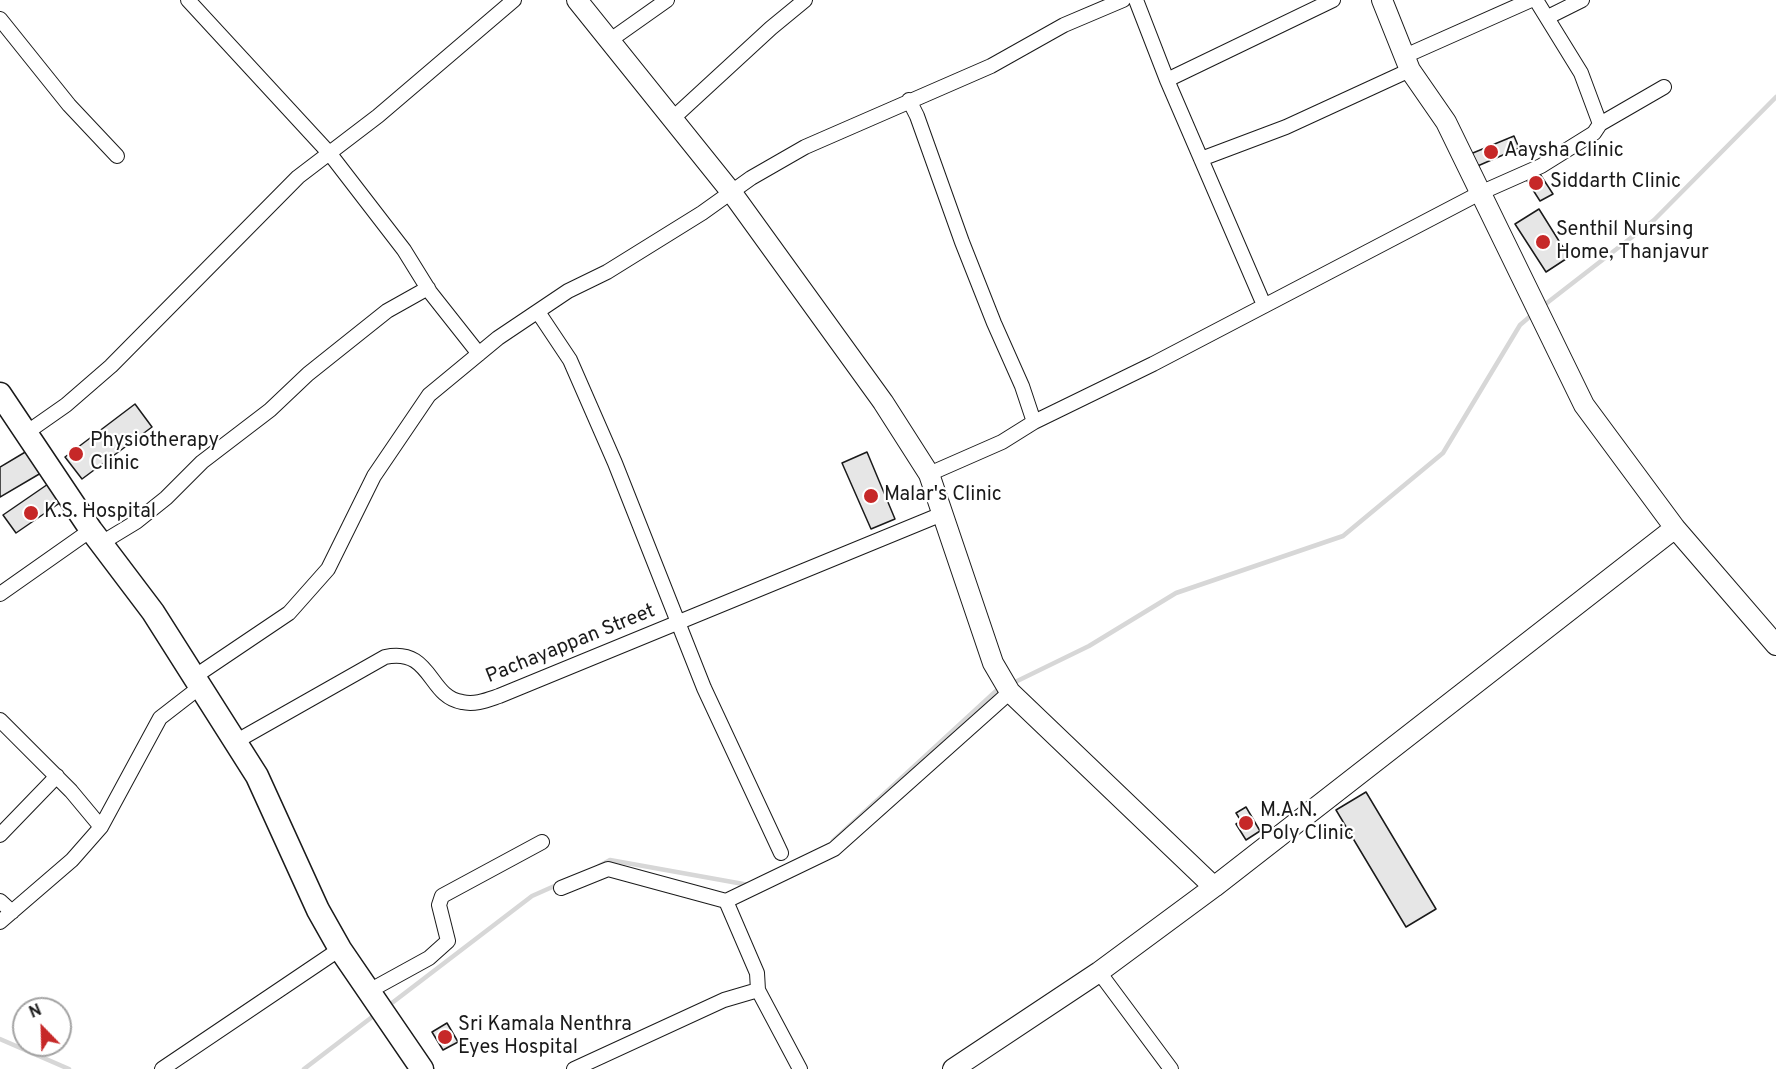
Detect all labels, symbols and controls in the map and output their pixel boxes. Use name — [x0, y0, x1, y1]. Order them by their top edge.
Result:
place label: Aaysha Clinic — [1504, 140, 1624, 164]
marker: Aaysha Clinic — [1482, 143, 1500, 161]
place label: Siddarth Clinic — [1550, 171, 1681, 195]
marker: Siddarth Clinic — [1527, 174, 1545, 192]
place label: Senthil Nursing Home, Thanjavur — [1556, 219, 1709, 266]
marker: Senthil Nursing Home, Thanjavur — [1534, 233, 1552, 251]
place label: Physiotherapy Clinic — [90, 430, 219, 477]
marker: Physiotherapy Clinic — [67, 445, 85, 463]
place label: Malar's Clinic — [884, 484, 1002, 508]
marker: Malar's Clinic — [862, 487, 880, 505]
place label: K.S. Hospital — [44, 501, 156, 525]
marker: K.S. Hospital — [22, 504, 40, 522]
street label: Pachayappan Street — [483, 600, 659, 690]
place label: M.A.N. Poly Clinic — [1260, 800, 1354, 847]
marker: M.A.N. Poly Clinic — [1237, 814, 1255, 832]
north arrow — [12, 997, 72, 1057]
text: N — [27, 1001, 45, 1024]
place label: Sri Kamala Nenthra Eyes Hospital — [458, 1014, 632, 1061]
marker: Sri Kamala Nenthra Eyes Hospital — [436, 1028, 454, 1046]

